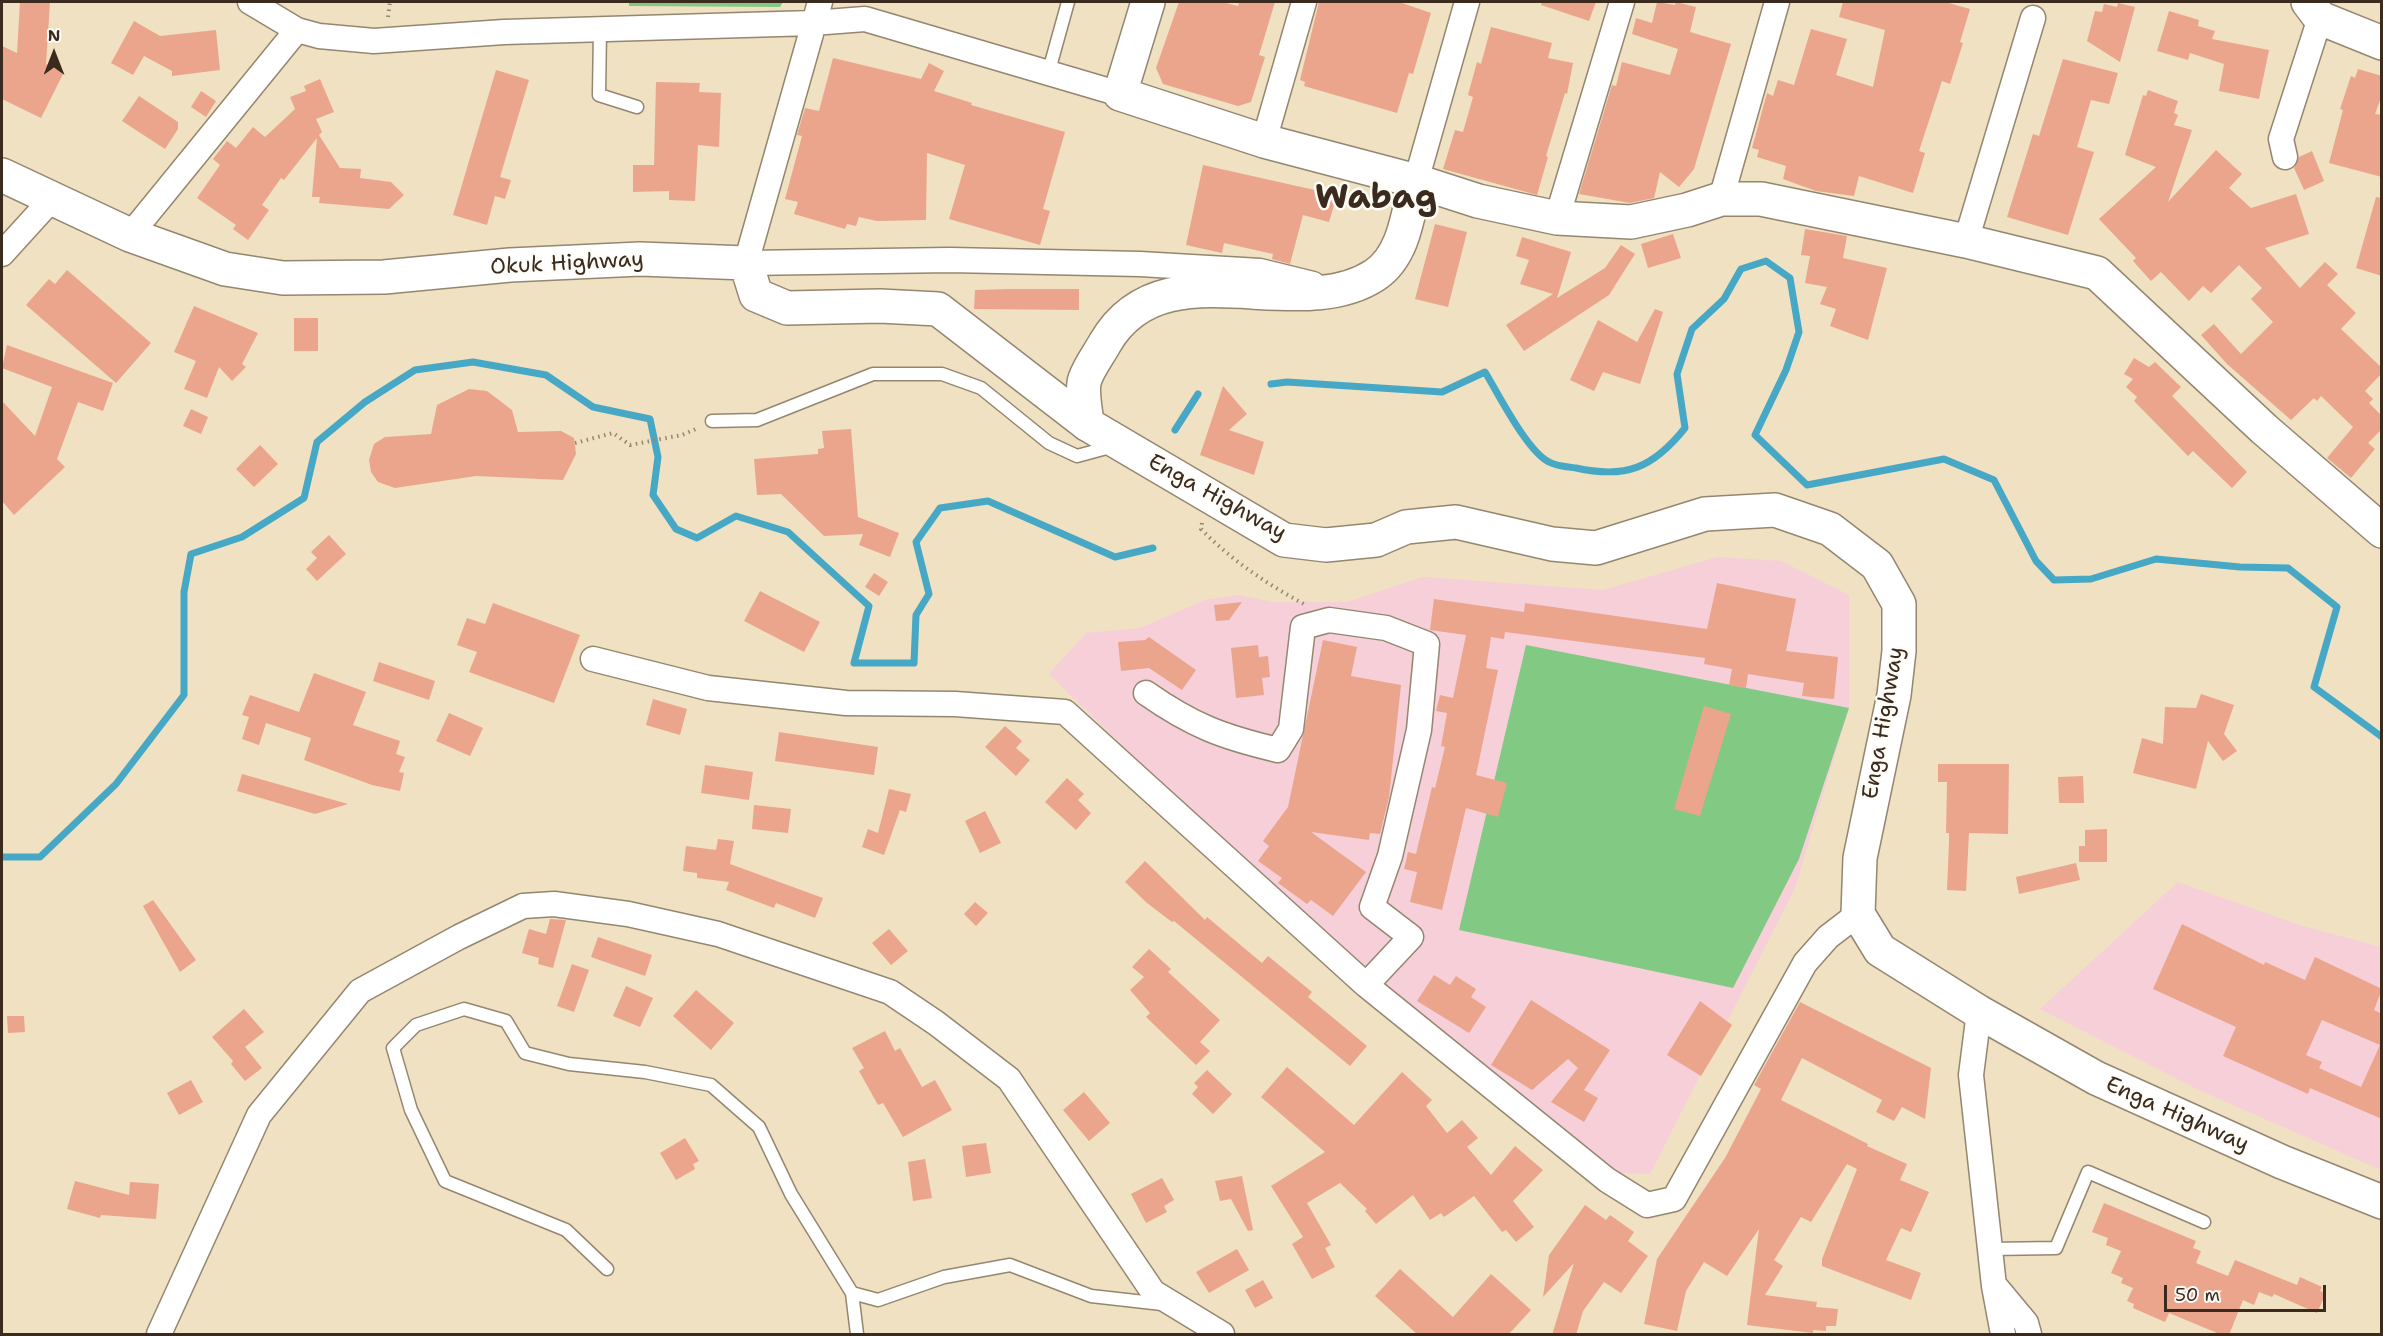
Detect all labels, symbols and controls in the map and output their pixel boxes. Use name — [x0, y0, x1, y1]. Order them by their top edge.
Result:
north arrow — [24, 24, 84, 84]
text: N — [48, 25, 60, 46]
district label: Wabag — [1315, 179, 1437, 219]
street label: Okuk Highway — [490, 247, 644, 281]
street label: Enga Highway — [1143, 449, 1291, 547]
street label: Enga Highway — [1858, 645, 1910, 801]
street label: Enga Highway — [2101, 1072, 2253, 1158]
scale bar — [2167, 1273, 2329, 1311]
text: 50 m — [2175, 1283, 2220, 1307]

